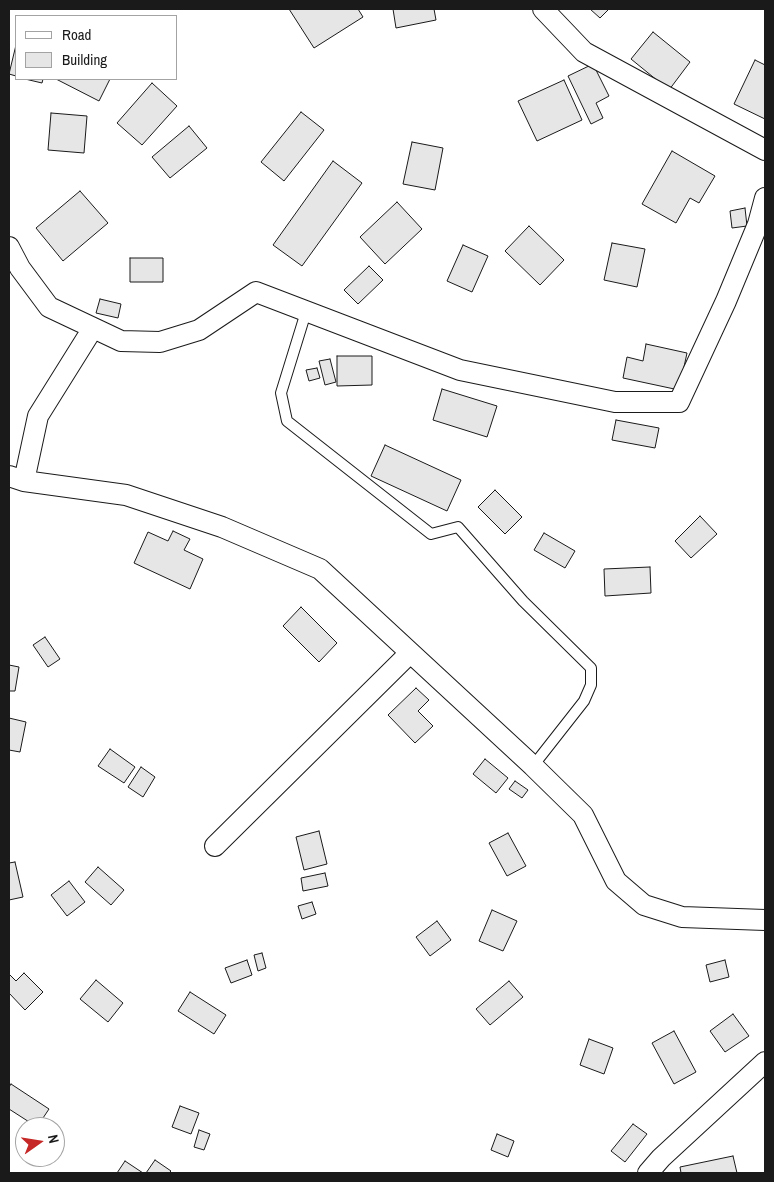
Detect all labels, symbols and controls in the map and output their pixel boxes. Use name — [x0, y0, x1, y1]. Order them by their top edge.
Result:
legend — [15, 15, 178, 80]
text: Road — [62, 24, 91, 45]
text: Building — [62, 49, 107, 70]
north arrow — [15, 1117, 65, 1167]
text: N — [44, 1133, 63, 1145]

